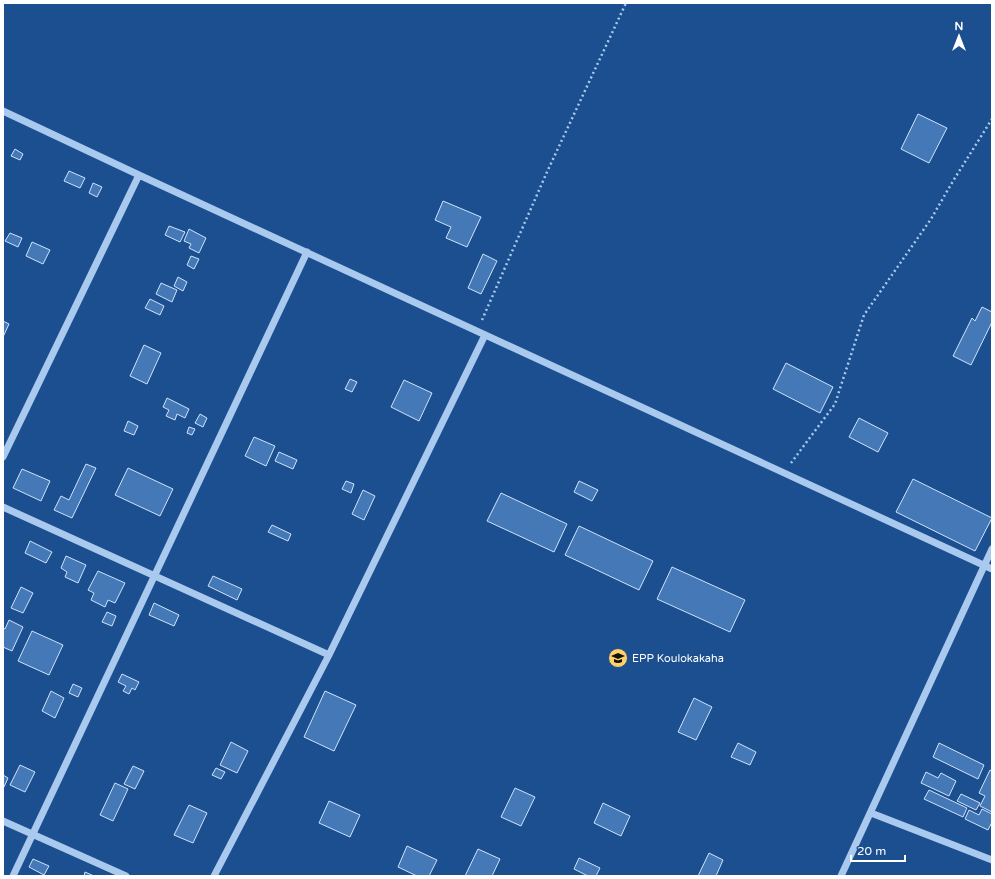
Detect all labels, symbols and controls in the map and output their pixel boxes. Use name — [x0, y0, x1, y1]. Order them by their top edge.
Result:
north arrow — [939, 16, 979, 56]
text: N — [955, 20, 963, 33]
school or university icon: EPP Koulokakaha — [607, 647, 629, 669]
place label: EPP Koulokakaha — [632, 652, 724, 665]
scale bar — [851, 837, 905, 863]
text: 20 m — [857, 844, 886, 858]

